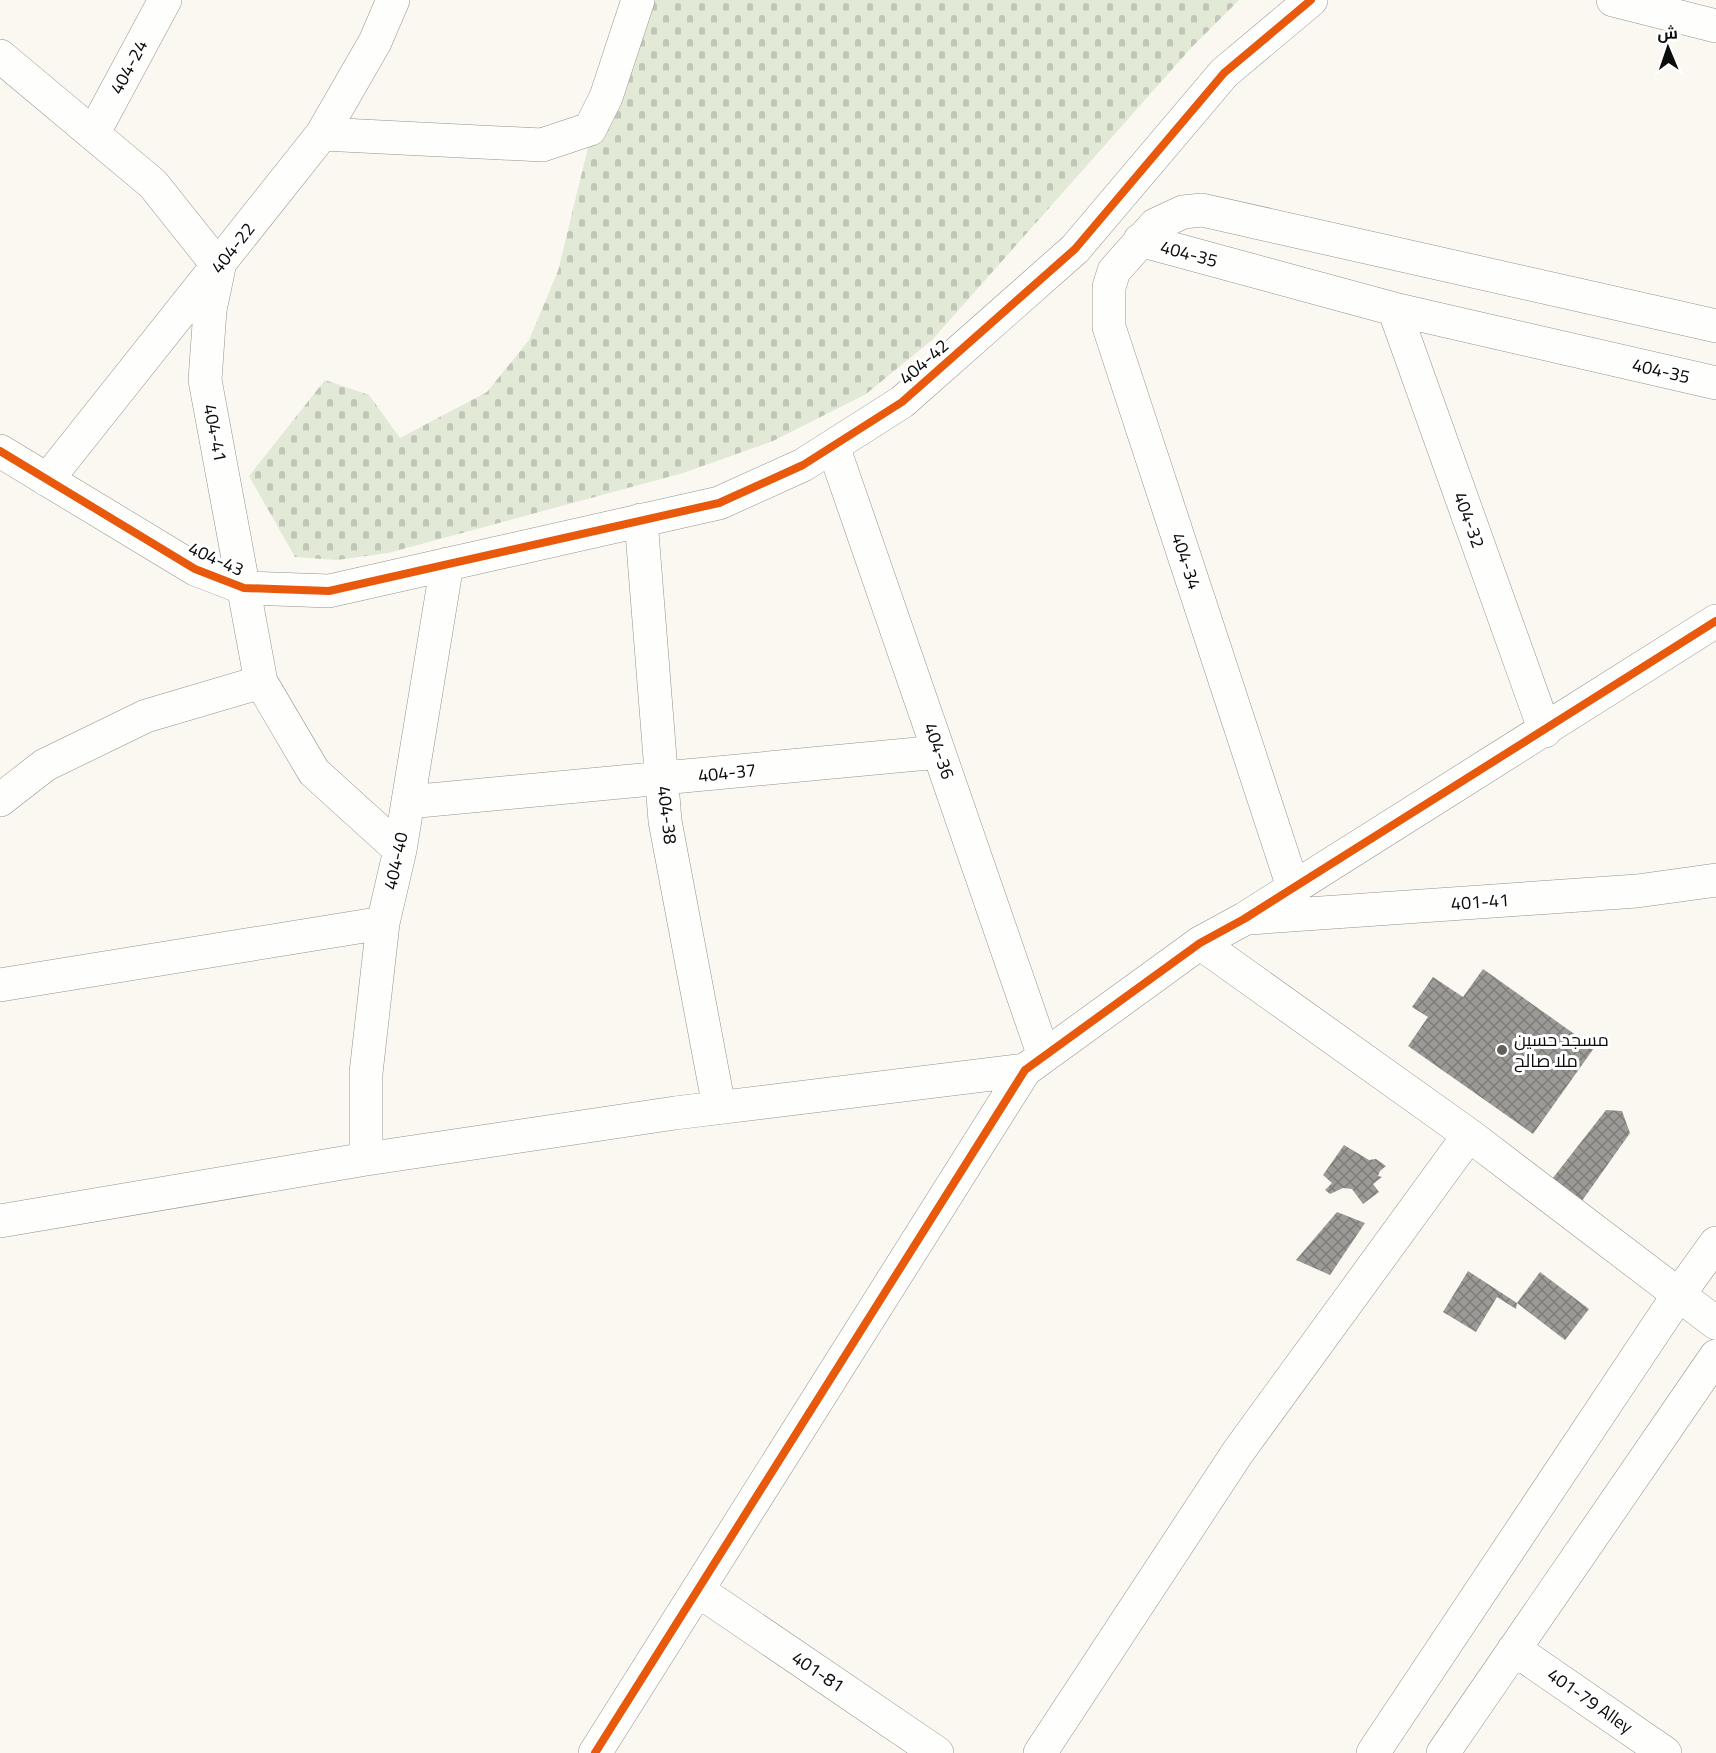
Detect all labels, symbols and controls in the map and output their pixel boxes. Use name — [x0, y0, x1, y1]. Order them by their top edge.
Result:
north arrow — [1638, 18, 1698, 78]
text: ش — [1657, 18, 1678, 48]
street label: 404-24 — [100, 33, 157, 100]
street label: 404-22 — [202, 215, 264, 281]
street label: 404-35 — [1157, 230, 1222, 277]
street label: 404-42 — [891, 330, 956, 393]
street label: 404-35 — [1629, 348, 1693, 393]
street label: 404-41 — [194, 401, 237, 465]
street label: 404-32 — [1444, 487, 1495, 553]
street label: 404-34 — [1162, 528, 1211, 594]
street label: 404-43 — [183, 532, 250, 585]
street label: 404-36 — [914, 718, 965, 784]
street label: 404-37 — [696, 753, 758, 792]
street label: 404-38 — [648, 784, 687, 846]
street label: 404-40 — [373, 829, 418, 893]
street label: 401-41 — [1450, 883, 1510, 920]
place label: مسجد حسین ملا صالح — [1514, 1023, 1609, 1077]
marker: مسجد حسین ملا صالح — [1495, 1043, 1509, 1057]
street label: 401-81 — [785, 1642, 852, 1702]
street label: 401-79 Alley — [1540, 1659, 1641, 1743]

